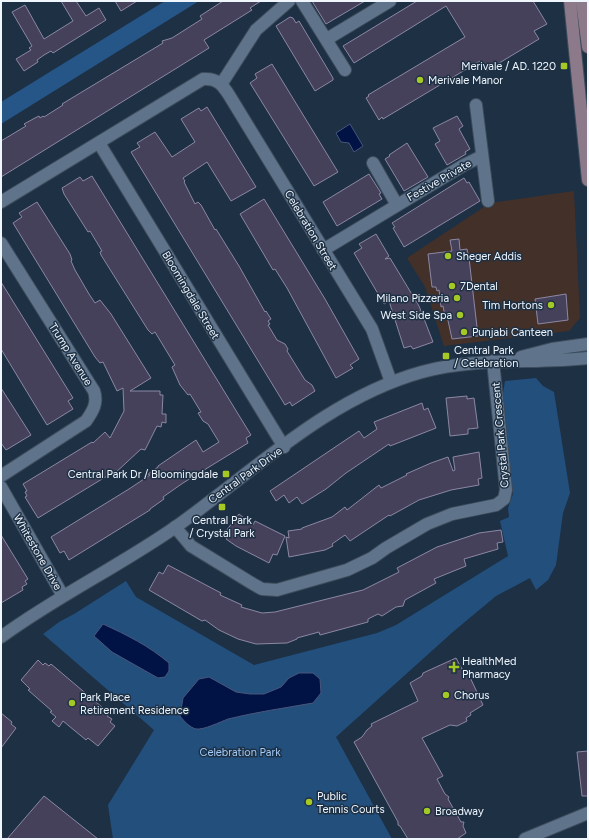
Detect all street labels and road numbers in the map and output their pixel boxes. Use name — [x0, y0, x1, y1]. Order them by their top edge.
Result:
street label: Festive Private — [405, 157, 474, 204]
street label: Celebration Street — [282, 188, 340, 273]
street label: Bloomingdale Street — [159, 249, 222, 342]
street label: Trump Avenue — [46, 321, 95, 388]
street label: Crystal Park Crescent — [489, 382, 512, 488]
street label: Central Park Drive — [206, 444, 285, 506]
street label: Whitestone Drive — [11, 512, 65, 592]

